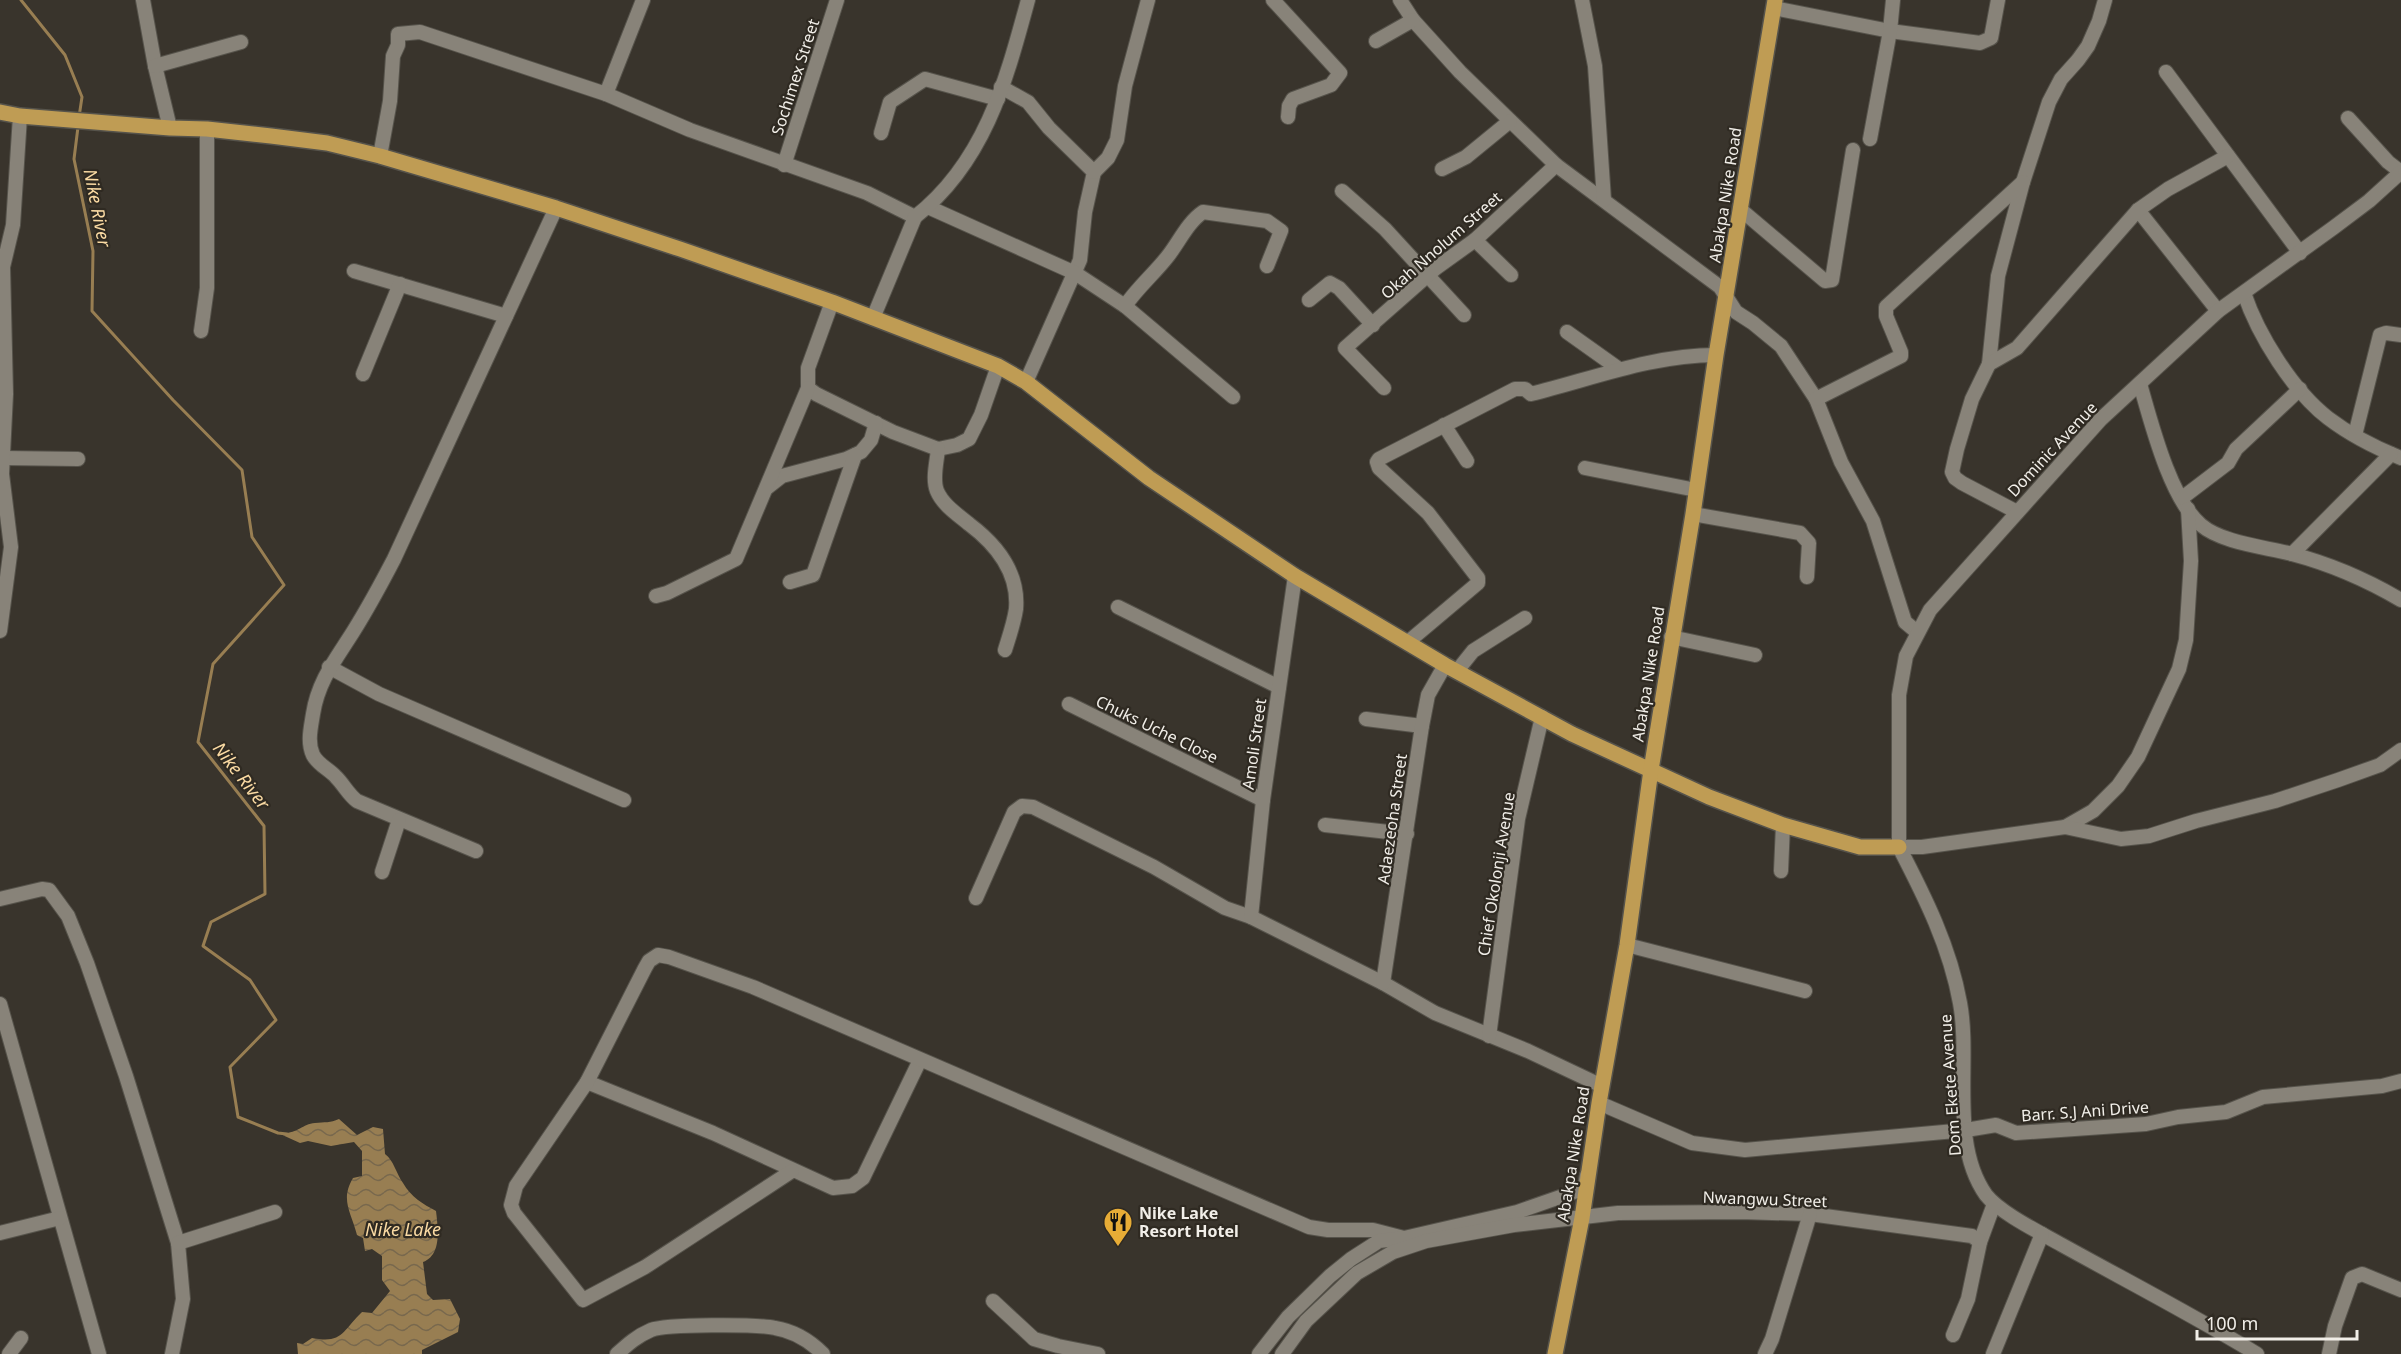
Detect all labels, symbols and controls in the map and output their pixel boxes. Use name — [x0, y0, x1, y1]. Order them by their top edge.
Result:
street label: Sochimex Street — [766, 16, 824, 138]
street label: Abakpa Nike Road — [1703, 126, 1747, 264]
water label: Nike River — [79, 167, 117, 250]
street label: Okah Nnolum Street — [1376, 186, 1506, 304]
street label: Dominic Avenue — [2002, 397, 2102, 501]
street label: Abakpa Nike Road — [1626, 605, 1670, 743]
street label: Chuks Uche Close — [1092, 690, 1222, 768]
street label: Amoli Street — [1237, 697, 1271, 791]
water label: Nike River — [208, 737, 276, 815]
street label: Adaezeoha Street — [1372, 752, 1412, 886]
street label: Chief Okolonji Avenue — [1472, 790, 1520, 958]
street label: Dom Ekete Avenue — [1934, 1013, 1966, 1157]
street label: Abakpa Nike Road — [1551, 1085, 1595, 1223]
street label: Barr. S.J Ani Drive — [2020, 1096, 2150, 1126]
street label: Nwangwu Street — [1702, 1186, 1828, 1212]
place label: Nike Lake Resort Hotel — [1139, 1202, 1239, 1242]
restaurant icon: Nike Lake Resort Hotel — [1102, 1206, 1134, 1248]
water label: Nike Lake — [365, 1217, 441, 1241]
scale bar — [2197, 1303, 2358, 1341]
text: 100 m — [2206, 1311, 2258, 1335]

